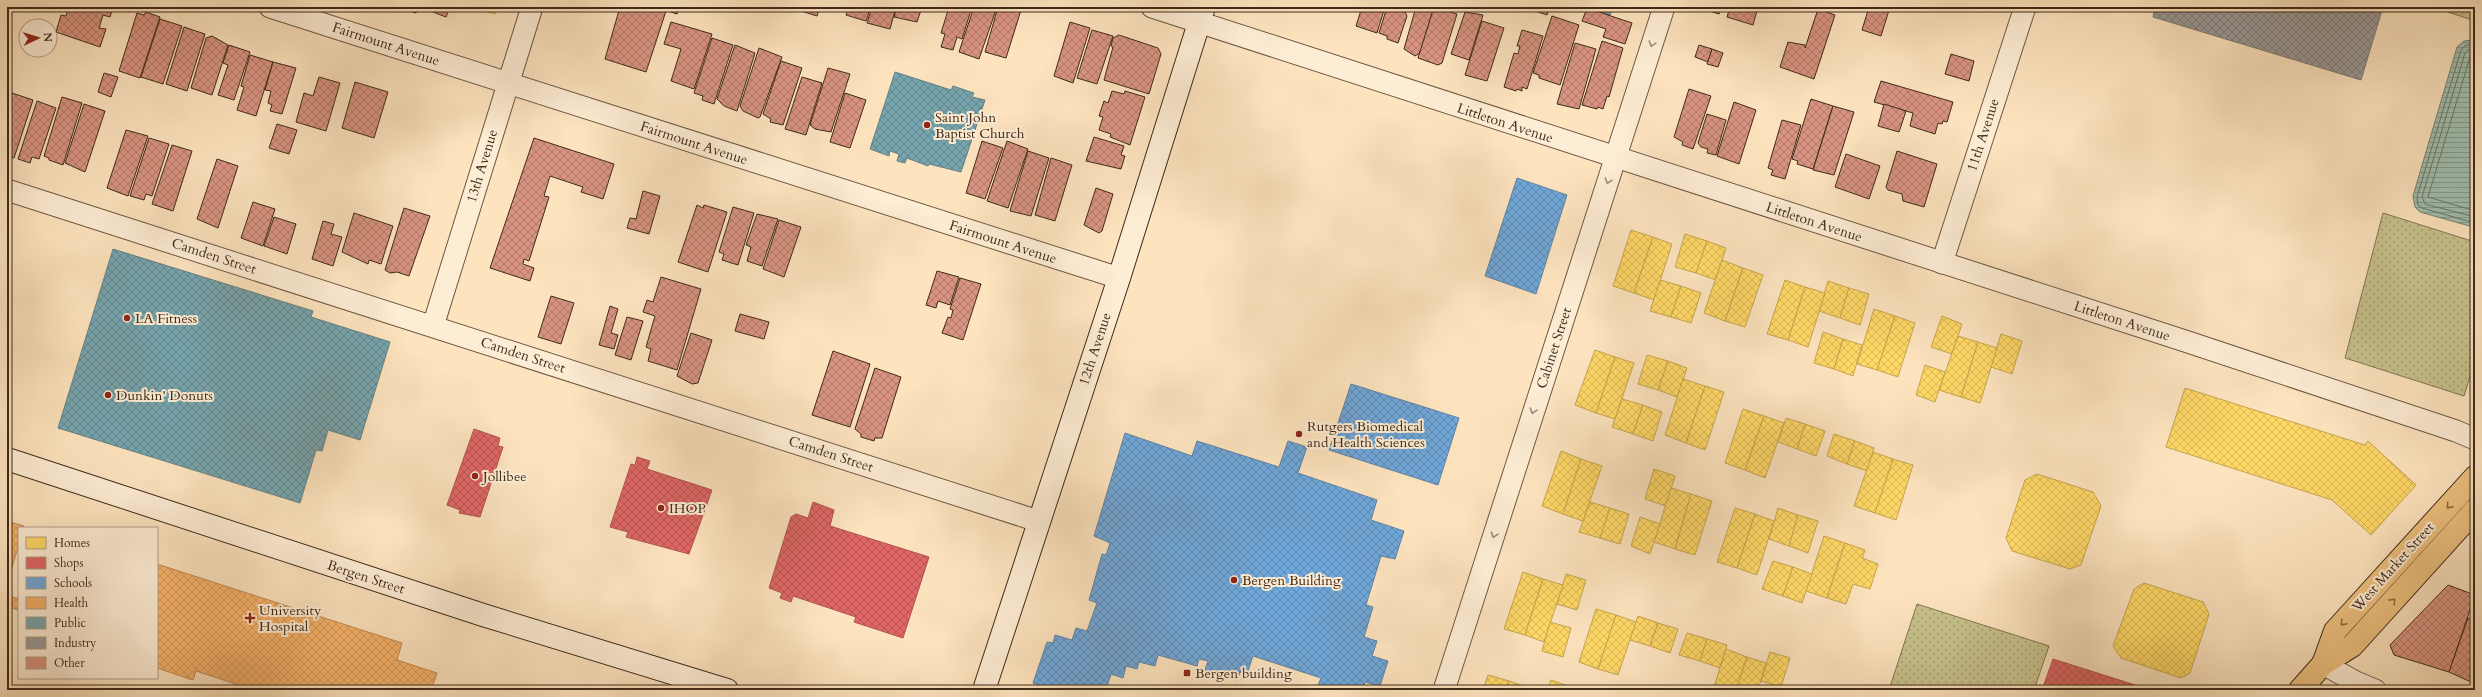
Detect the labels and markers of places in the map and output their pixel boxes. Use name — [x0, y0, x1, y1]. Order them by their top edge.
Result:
place label: Saint John Baptist Church — [935, 108, 1025, 143]
marker: Saint John Baptist Church — [922, 120, 932, 130]
place label: LA Fitness — [135, 309, 198, 328]
marker: LA Fitness — [122, 313, 132, 323]
place label: Dunkin' Donuts — [116, 386, 213, 405]
marker: Dunkin' Donuts — [103, 390, 113, 400]
place label: Rutgers Biomedical and Health Sciences — [1307, 417, 1425, 452]
marker: Rutgers Biomedical and Health Sciences — [1294, 429, 1304, 439]
place label: Jollibee — [481, 467, 527, 486]
marker: Jollibee — [470, 471, 480, 481]
place label: IHOP — [669, 499, 706, 518]
marker: IHOP — [656, 503, 666, 513]
place label: Bergen Building — [1242, 571, 1341, 590]
marker: Bergen Building — [1229, 575, 1239, 585]
place label: University Hospital — [259, 601, 322, 636]
marker: University Hospital — [244, 612, 256, 624]
place label: Bergen building — [1195, 664, 1292, 683]
marker: Bergen building — [1182, 668, 1192, 678]

